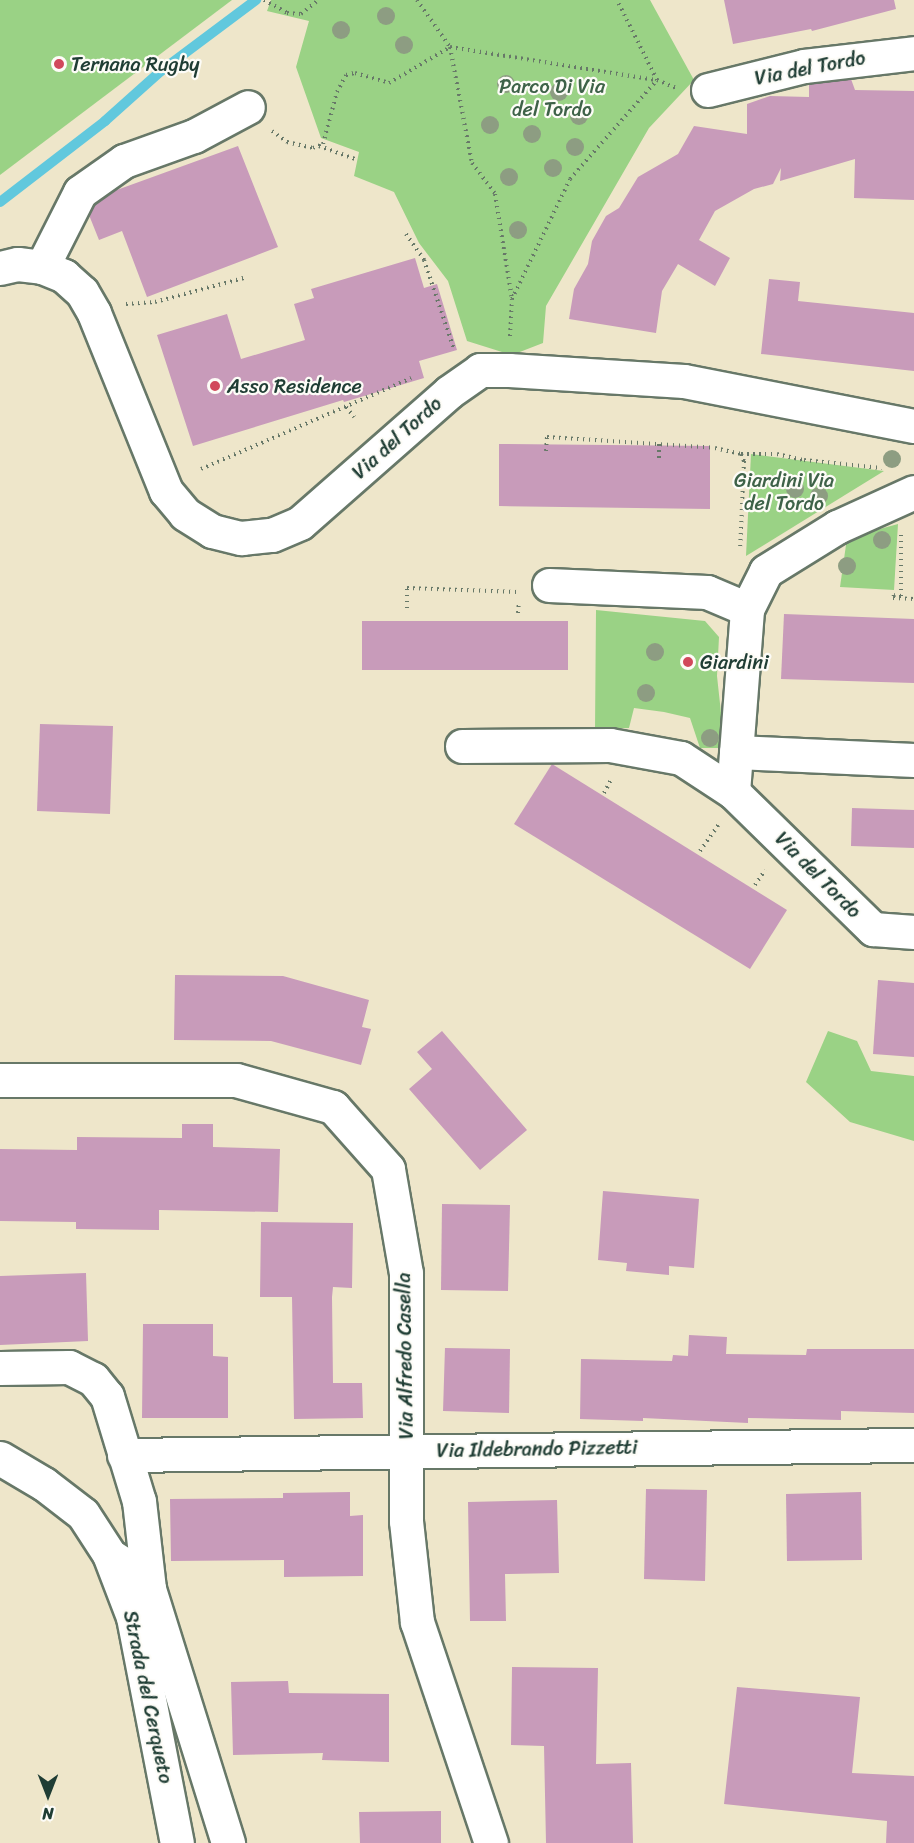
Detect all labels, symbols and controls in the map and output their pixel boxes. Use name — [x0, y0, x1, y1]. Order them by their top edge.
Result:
street label: Via del Tordo — [752, 45, 868, 91]
place label: Ternana Rugby — [71, 52, 200, 76]
marker: Ternana Rugby — [52, 57, 66, 71]
park label: Parco Di Via del Tordo — [499, 75, 605, 122]
place label: Asso Residence — [227, 374, 362, 398]
marker: Asso Residence — [208, 379, 222, 393]
street label: Via del Tordo — [347, 391, 447, 485]
park label: Giardini Via del Tordo — [733, 469, 835, 516]
place label: Giardini — [700, 650, 769, 674]
marker: Giardini — [681, 655, 695, 669]
street label: Via del Tordo — [770, 827, 866, 923]
street label: Via Alfredo Casella — [392, 1272, 418, 1440]
street label: Via Ildebrando Pizzetti — [436, 1435, 638, 1463]
street label: Strada del Cerqueto — [118, 1608, 178, 1786]
north arrow — [18, 1765, 78, 1825]
text: N — [42, 1799, 54, 1828]

